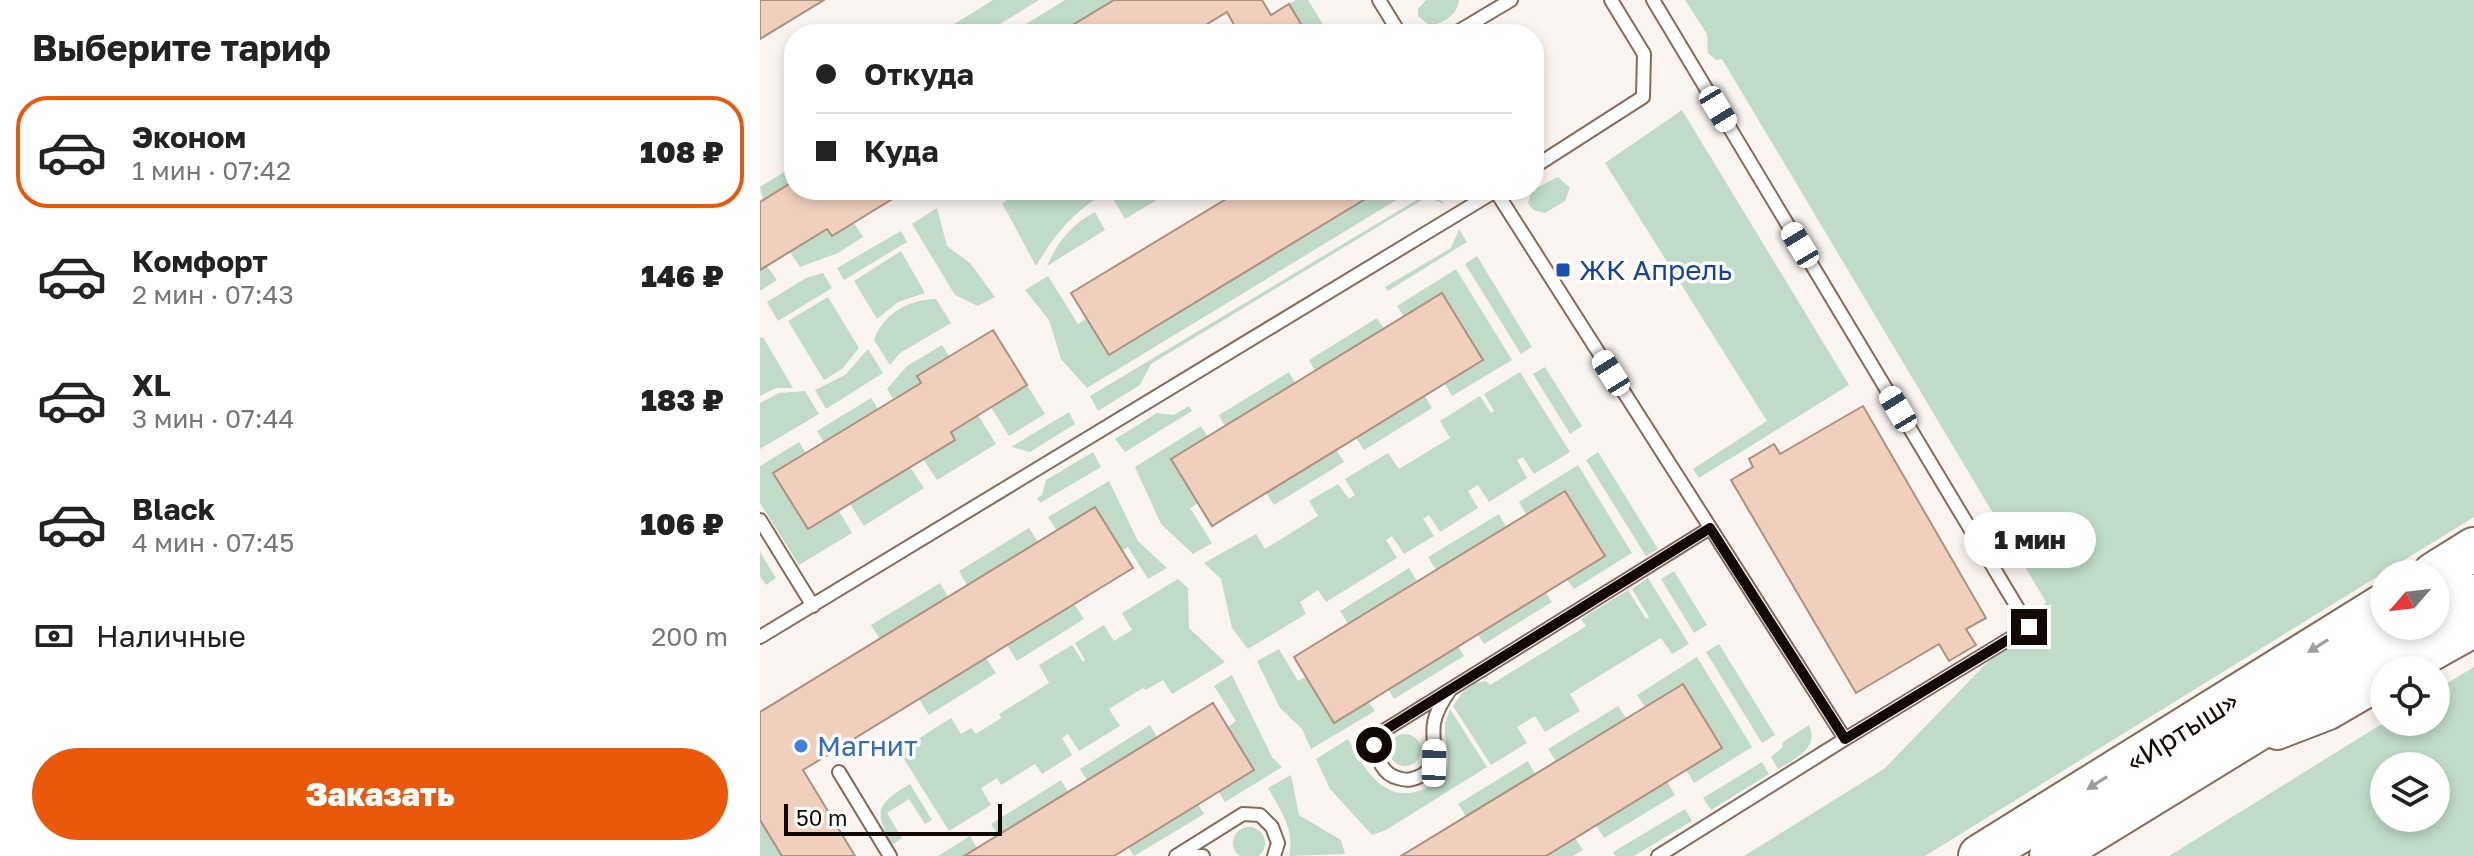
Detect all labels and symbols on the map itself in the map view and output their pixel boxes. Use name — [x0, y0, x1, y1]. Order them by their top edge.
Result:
car — [1695, 82, 1741, 136]
car — [1777, 218, 1823, 272]
place label: ЖК Апрель — [1579, 253, 1732, 286]
marker: ЖК Апрель — [1554, 261, 1572, 279]
car — [1588, 346, 1634, 400]
car — [1875, 382, 1921, 436]
callout: 1 мин — [1963, 511, 2095, 567]
north arrow — [2370, 560, 2450, 640]
route end — [2011, 609, 2047, 645]
one-way arrow — [2307, 639, 2329, 653]
street label: «Иртыш» — [2120, 683, 2244, 778]
route start — [1356, 727, 1392, 763]
place label: Магнит — [817, 729, 918, 762]
marker: Магнит — [792, 737, 810, 755]
car — [1422, 739, 1446, 787]
one-way arrow — [2086, 776, 2108, 790]
scale bar — [784, 800, 1002, 836]

